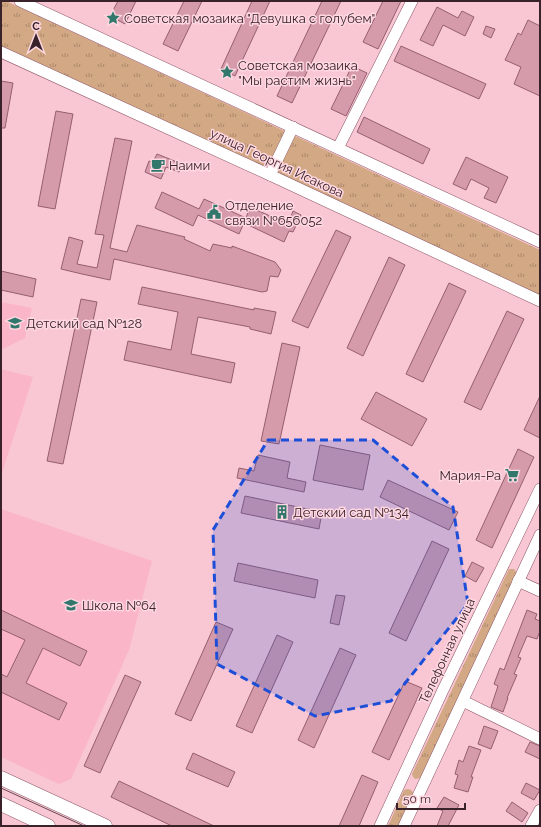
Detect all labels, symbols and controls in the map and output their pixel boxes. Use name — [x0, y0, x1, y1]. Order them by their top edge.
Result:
place icon: Советская мозаика "Девушка с голубем" — [105, 10, 121, 26]
place label: Советская мозаика "Девушка с голубем" — [124, 11, 375, 26]
north arrow — [16, 16, 56, 56]
text: С — [32, 20, 40, 33]
place label: Советская мозаика "Мы растим жизнь" — [238, 58, 358, 88]
place icon: Советская мозаика "Мы растим жизнь" — [219, 64, 235, 80]
street label: улица Георгия Исакова — [208, 125, 346, 201]
cafe icon: Наими — [150, 157, 166, 173]
place label: Наими — [169, 158, 210, 173]
place label: Отделение связи №656052 — [225, 198, 322, 228]
public building icon: Отделение связи №656052 — [206, 204, 222, 220]
school or university icon: Детский сад №128 — [7, 315, 23, 331]
place label: Детский сад №128 — [26, 316, 142, 331]
supermarket icon: Мария-Ра — [504, 467, 520, 483]
place label: Мария-Ра — [440, 468, 501, 483]
building icon: Детский сад №134 — [274, 504, 290, 520]
place label: Детский сад №134 — [293, 505, 409, 520]
street label: Телефонная улица — [416, 596, 478, 706]
school or university icon: Школа №64 — [63, 597, 79, 613]
place label: Школа №64 — [82, 598, 156, 613]
scale bar — [397, 785, 465, 811]
text: 50 m — [403, 792, 431, 806]

